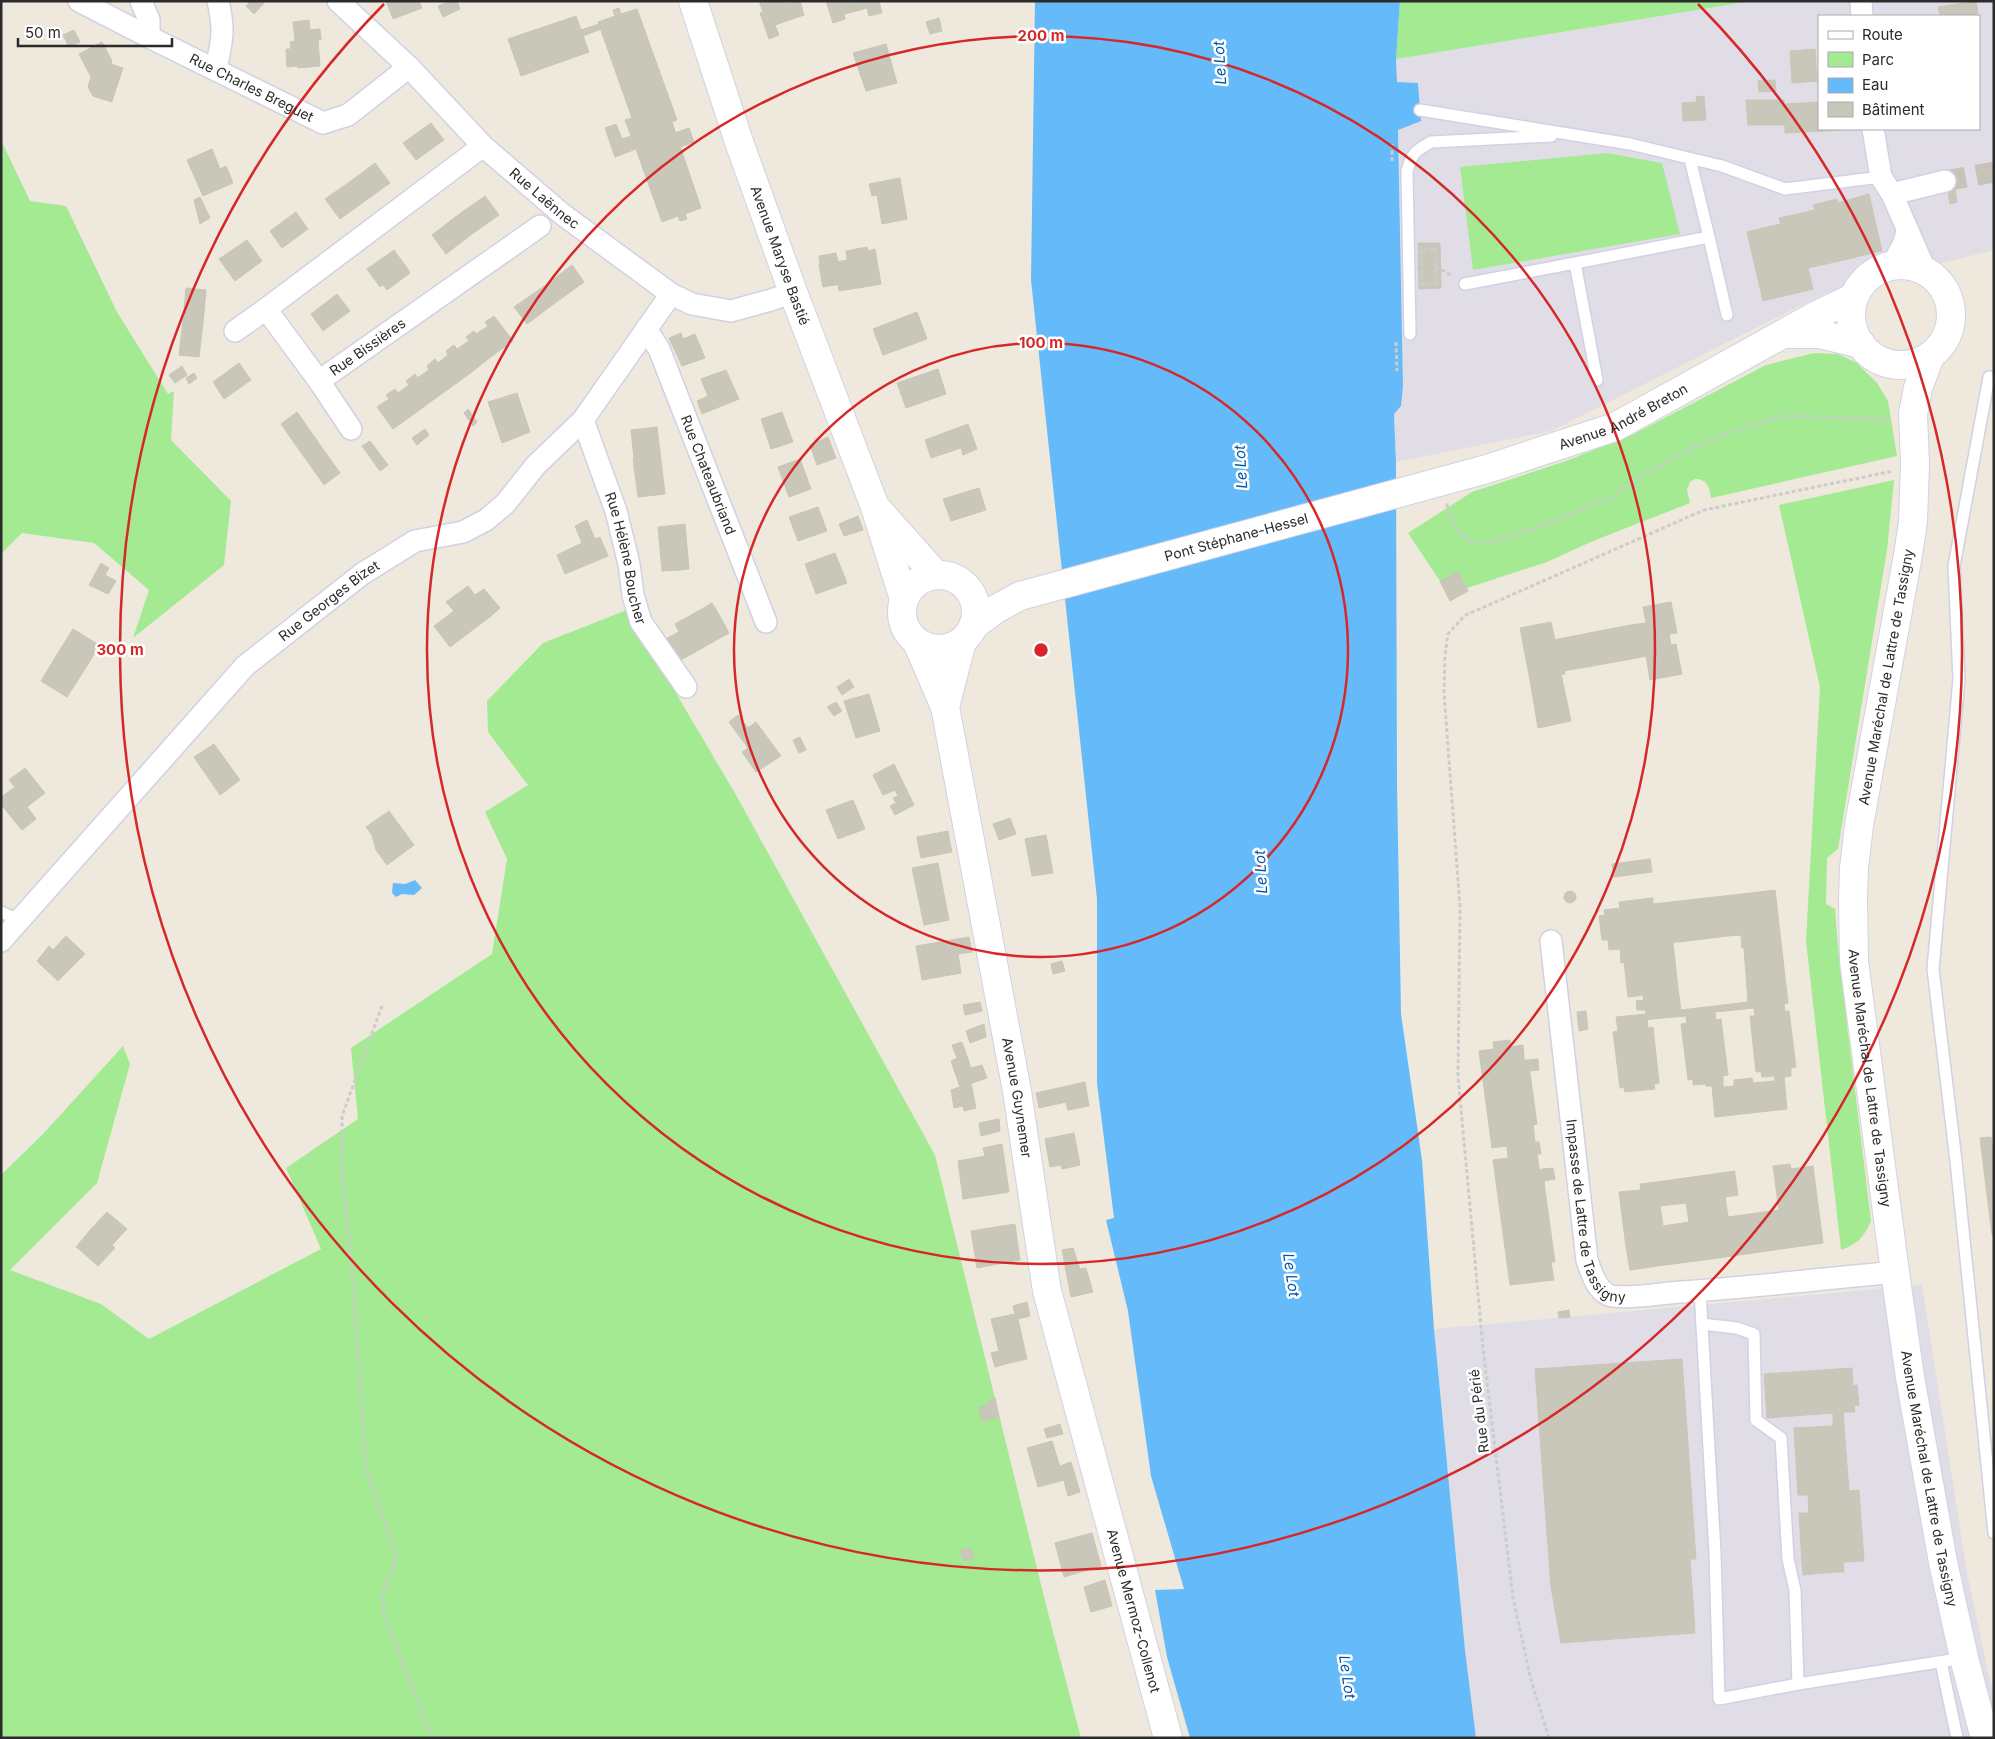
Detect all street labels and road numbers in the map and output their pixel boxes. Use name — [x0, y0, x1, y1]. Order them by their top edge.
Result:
street label: Rue Charles Breguet — [187, 49, 317, 125]
street label: Rue Laënnec — [506, 164, 583, 232]
street label: Avenue Maryse Bastié — [747, 183, 814, 327]
street label: Rue Bissières — [326, 314, 408, 379]
street label: Avenue André Breton — [1556, 380, 1690, 453]
street label: Rue Chateaubriand — [678, 412, 740, 537]
street label: Rue Hélène Boucher — [602, 490, 650, 626]
street label: Pont Stéphane-Hessel — [1162, 509, 1310, 564]
street label: Avenue Maréchal de Lattre de Tassigny — [1855, 547, 1916, 806]
street label: Rue Georges Bizet — [275, 556, 382, 644]
street label: Avenue Maréchal de Lattre de Tassigny — [1846, 949, 1895, 1208]
street label: Avenue Guynemer — [999, 1036, 1036, 1159]
street label: Impasse de Lattre de Tassigny — [1563, 1118, 1626, 1305]
street label: Avenue Maréchal de Lattre de Tassigny — [1898, 1349, 1962, 1608]
street label: Rue du Périé — [1465, 1368, 1492, 1454]
street label: Avenue Mermoz-Collenot — [1104, 1527, 1164, 1695]

